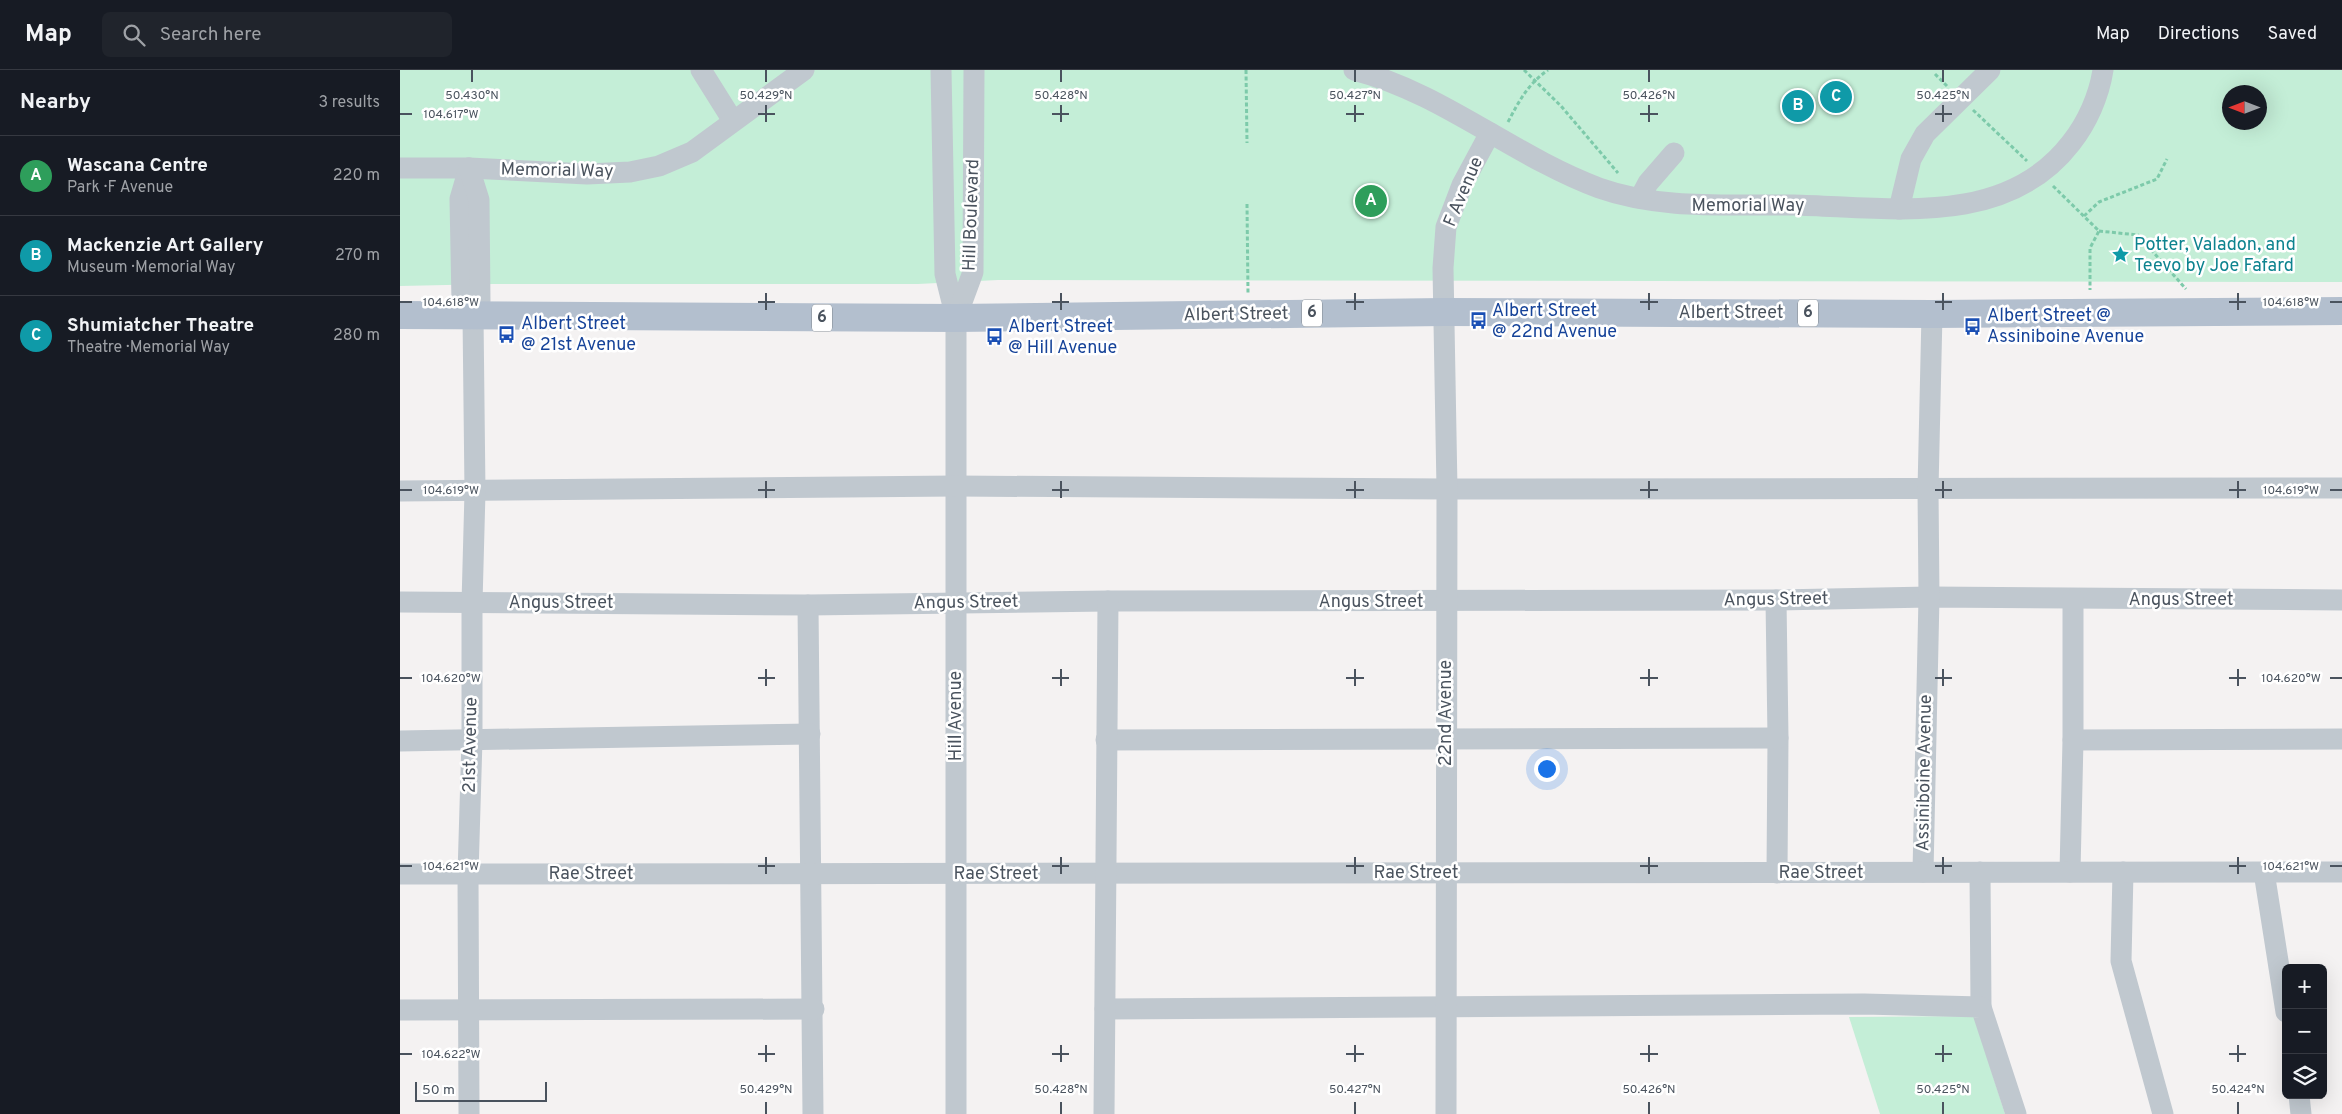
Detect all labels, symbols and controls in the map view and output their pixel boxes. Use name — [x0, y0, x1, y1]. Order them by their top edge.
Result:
search box — [102, 12, 452, 57]
text: Map — [25, 20, 72, 50]
icon: search — [120, 21, 148, 49]
text: Search here — [160, 23, 261, 47]
text: Map — [2096, 23, 2130, 46]
text: Directions — [2158, 23, 2240, 46]
text: Saved — [2268, 23, 2317, 46]
pin: C — [1820, 78, 1852, 116]
north arrow — [2222, 85, 2267, 130]
pin: B — [1782, 87, 1814, 125]
text: 50.430°N — [445, 88, 499, 104]
text: 50.429°N — [739, 88, 793, 104]
text: 50.428°N — [1034, 88, 1088, 104]
text: 50.427°N — [1329, 88, 1381, 104]
text: 50.426°N — [1622, 88, 1676, 104]
text: 50.425°N — [1916, 88, 1970, 104]
text: Nearby — [20, 89, 91, 116]
text: 3 results — [318, 93, 380, 113]
text: 104.617°W — [423, 107, 479, 123]
text: Wascana Centre — [67, 154, 208, 178]
street label: F Avenue — [1439, 154, 1489, 230]
street label: Memorial Way — [500, 159, 614, 183]
street label: Hill Boulevard — [959, 159, 985, 271]
text: A — [30, 166, 42, 186]
text: 220 m — [333, 166, 380, 186]
text: Park · F Avenue — [67, 178, 173, 198]
pin: A — [1355, 182, 1387, 220]
street label: Memorial Way — [1691, 195, 1805, 218]
text: Mackenzie Art Gallery — [67, 234, 264, 258]
place label: Potter, Valadon, and Teevo by Joe Fafard — [2134, 234, 2296, 278]
place icon: Potter, Valadon, and Teevo by Joe Fafard — [2110, 245, 2130, 265]
text: B — [30, 246, 42, 266]
text: 270 m — [335, 246, 380, 266]
text: Museum · Memorial Way — [67, 258, 235, 278]
text: 104.618°W — [423, 295, 479, 311]
text: 104.618°W — [2263, 295, 2319, 311]
road number: 6 — [1302, 300, 1322, 326]
place label: Albert Street @ 22nd Avenue — [1492, 300, 1617, 344]
road number: 6 — [1798, 300, 1818, 326]
street label: Albert Street — [1678, 302, 1784, 325]
street label: Albert Street — [1183, 303, 1289, 327]
road number: 6 — [812, 304, 832, 332]
place label: Albert Street @ Assiniboine Avenue — [1987, 305, 2144, 349]
bus stop icon: Albert Street @ 22nd Avenue — [1468, 311, 1488, 331]
place label: Albert Street @ 21st Avenue — [521, 313, 636, 357]
text: Shumiatcher Theatre — [67, 314, 254, 338]
place label: Albert Street @ Hill Avenue — [1008, 316, 1117, 360]
bus stop icon: Albert Street @ Assiniboine Avenue — [1963, 316, 1983, 336]
bus stop icon: Albert Street @ 21st Avenue — [497, 324, 517, 344]
text: C — [31, 326, 41, 346]
text: 280 m — [333, 326, 380, 346]
bus stop icon: Albert Street @ Hill Avenue — [984, 327, 1004, 347]
text: Theatre · Memorial Way — [67, 338, 230, 358]
text: 104.619°W — [423, 483, 479, 499]
text: 104.619°W — [2263, 483, 2319, 499]
street label: Angus Street — [1723, 588, 1829, 612]
street label: Angus Street — [2128, 589, 2234, 612]
street label: Angus Street — [913, 591, 1019, 615]
street label: Angus Street — [1318, 591, 1424, 614]
street label: Angus Street — [508, 592, 614, 615]
street label: 22nd Avenue — [1435, 660, 1458, 766]
text: 104.620°W — [421, 671, 481, 687]
street label: Hill Avenue — [945, 671, 968, 761]
text: 104.620°W — [2261, 671, 2321, 687]
street label: Assiniboine Avenue — [1912, 694, 1938, 852]
street label: 21st Avenue — [459, 697, 483, 793]
your location — [1534, 756, 1560, 782]
text: 104.621°W — [423, 859, 479, 875]
text: 104.621°W — [2263, 859, 2319, 875]
street label: Rae Street — [1374, 862, 1459, 885]
street label: Rae Street — [1779, 862, 1864, 885]
street label: Rae Street — [549, 863, 634, 886]
street label: Rae Street — [954, 863, 1039, 886]
map controls — [2282, 964, 2327, 1099]
button: + — [2282, 964, 2327, 1009]
button: − — [2282, 1009, 2327, 1054]
text: 104.622°W — [421, 1047, 481, 1063]
button: layers — [2282, 1054, 2327, 1099]
scale bar — [415, 1079, 548, 1102]
text: 50 m — [422, 1082, 455, 1099]
text: 50.429°N — [739, 1082, 793, 1098]
text: 50.428°N — [1034, 1082, 1088, 1098]
text: 50.427°N — [1329, 1082, 1381, 1098]
text: 50.426°N — [1622, 1082, 1676, 1098]
text: 50.425°N — [1916, 1082, 1970, 1098]
text: 50.424°N — [2211, 1082, 2265, 1098]

